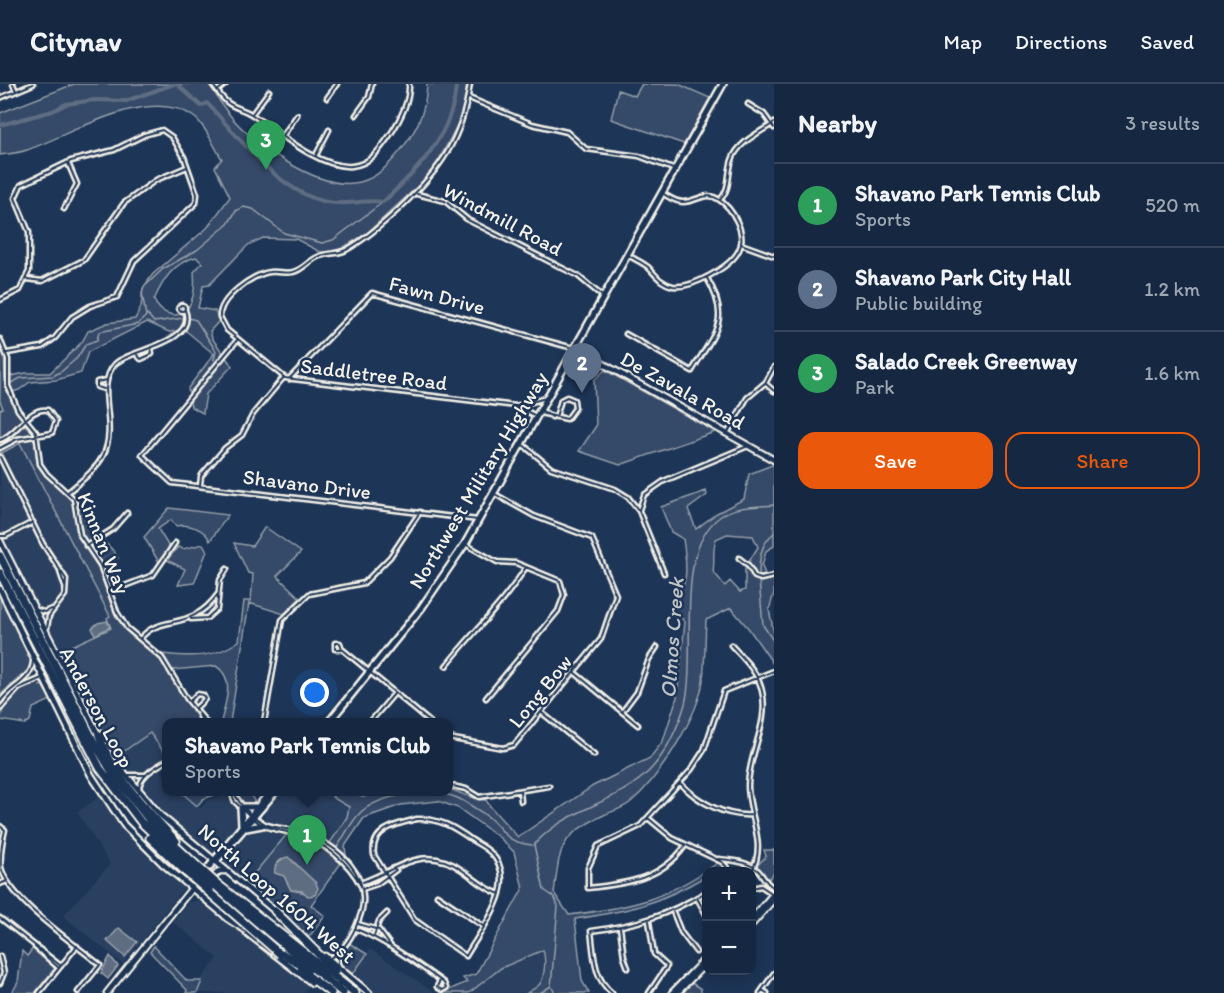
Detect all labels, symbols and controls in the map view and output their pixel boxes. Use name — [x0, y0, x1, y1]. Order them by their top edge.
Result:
text: Citynav — [30, 24, 121, 58]
text: Map — [944, 29, 982, 54]
text: Directions — [1015, 29, 1107, 54]
text: Saved — [1140, 29, 1194, 54]
text: Nearby — [798, 107, 877, 139]
text: 3 results — [1125, 111, 1200, 135]
pin: 3 — [246, 120, 286, 170]
street label: Windmill Road — [439, 177, 568, 261]
text: Shavano Park Tennis Club — [855, 180, 1101, 207]
text: 1 — [813, 193, 822, 217]
text: 520 m — [1145, 193, 1200, 217]
text: Sports — [855, 207, 911, 231]
text: Shavano Park City Hall — [855, 264, 1071, 291]
street label: Fawn Drive — [386, 270, 488, 320]
text: 2 — [812, 277, 823, 301]
text: 1.2 km — [1144, 277, 1200, 301]
text: Public building — [855, 291, 982, 315]
pin: 2 — [562, 344, 602, 393]
street label: De Zavala Road — [616, 345, 750, 435]
text: Salado Creek Greenway — [855, 348, 1077, 375]
street label: Saddletree Road — [299, 353, 449, 395]
text: 3 — [812, 361, 823, 385]
text: 1.6 km — [1144, 361, 1200, 385]
street label: Northwest Military Highway — [403, 367, 553, 593]
text: Park — [855, 375, 894, 399]
button: Save — [798, 432, 993, 489]
button: Share — [1005, 432, 1200, 489]
street label: Shavano Drive — [242, 464, 372, 504]
street label: Kinnan Way — [72, 488, 136, 598]
water label: Olmos Creek — [654, 575, 690, 699]
street label: Anderson Loop — [55, 642, 139, 772]
street label: Long Bow — [503, 649, 577, 733]
your location — [300, 678, 329, 707]
popup — [162, 718, 453, 796]
text: Shavano Park Tennis Club — [185, 732, 430, 759]
text: Sports — [185, 759, 241, 783]
pin: 1 — [288, 816, 326, 865]
street label: North Loop 1604 West — [193, 818, 361, 968]
map controls — [702, 867, 756, 975]
button: + — [702, 867, 756, 921]
button: − — [702, 921, 756, 975]

